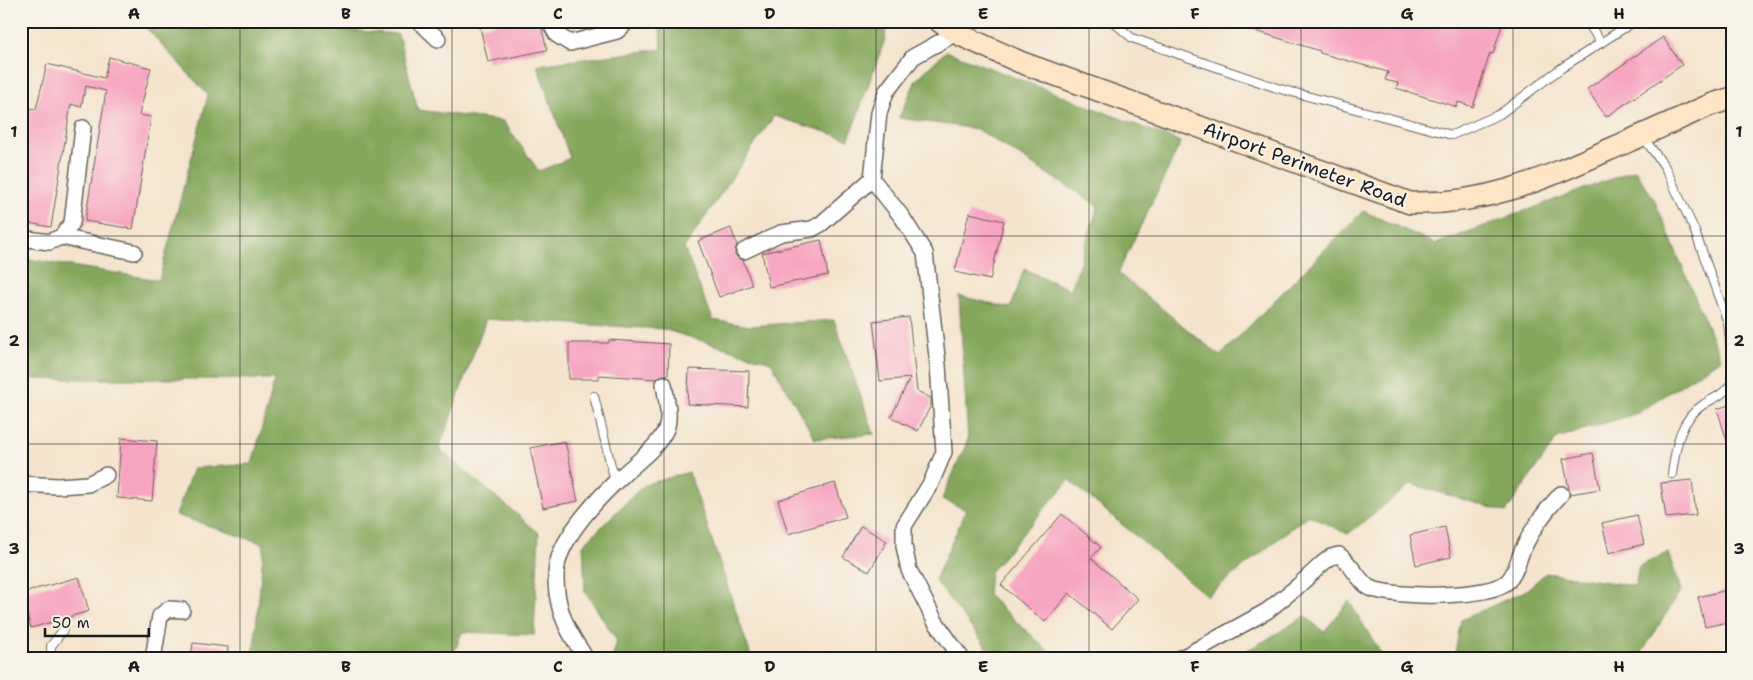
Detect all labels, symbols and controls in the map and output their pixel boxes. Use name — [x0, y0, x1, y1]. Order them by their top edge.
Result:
text: A — [128, 3, 140, 24]
text: B — [341, 3, 351, 24]
text: C — [553, 3, 563, 24]
text: D — [764, 3, 776, 24]
text: E — [978, 3, 988, 24]
text: F — [1190, 3, 1200, 24]
text: G — [1401, 3, 1414, 24]
text: H — [1613, 3, 1625, 24]
street label: Airport Perimeter Road — [1200, 116, 1410, 213]
text: 1 — [10, 121, 18, 142]
text: 1 — [1735, 121, 1743, 142]
text: 2 — [8, 330, 20, 351]
text: 2 — [1733, 330, 1745, 351]
text: 3 — [8, 538, 20, 559]
text: 3 — [1733, 538, 1745, 559]
scale bar — [45, 605, 149, 637]
text: 50 m — [52, 613, 90, 633]
text: A — [128, 656, 140, 677]
text: B — [341, 656, 351, 677]
text: C — [553, 656, 563, 677]
text: D — [764, 656, 776, 677]
text: E — [978, 656, 988, 677]
text: F — [1190, 656, 1200, 677]
text: G — [1401, 656, 1414, 677]
text: H — [1613, 656, 1625, 677]

